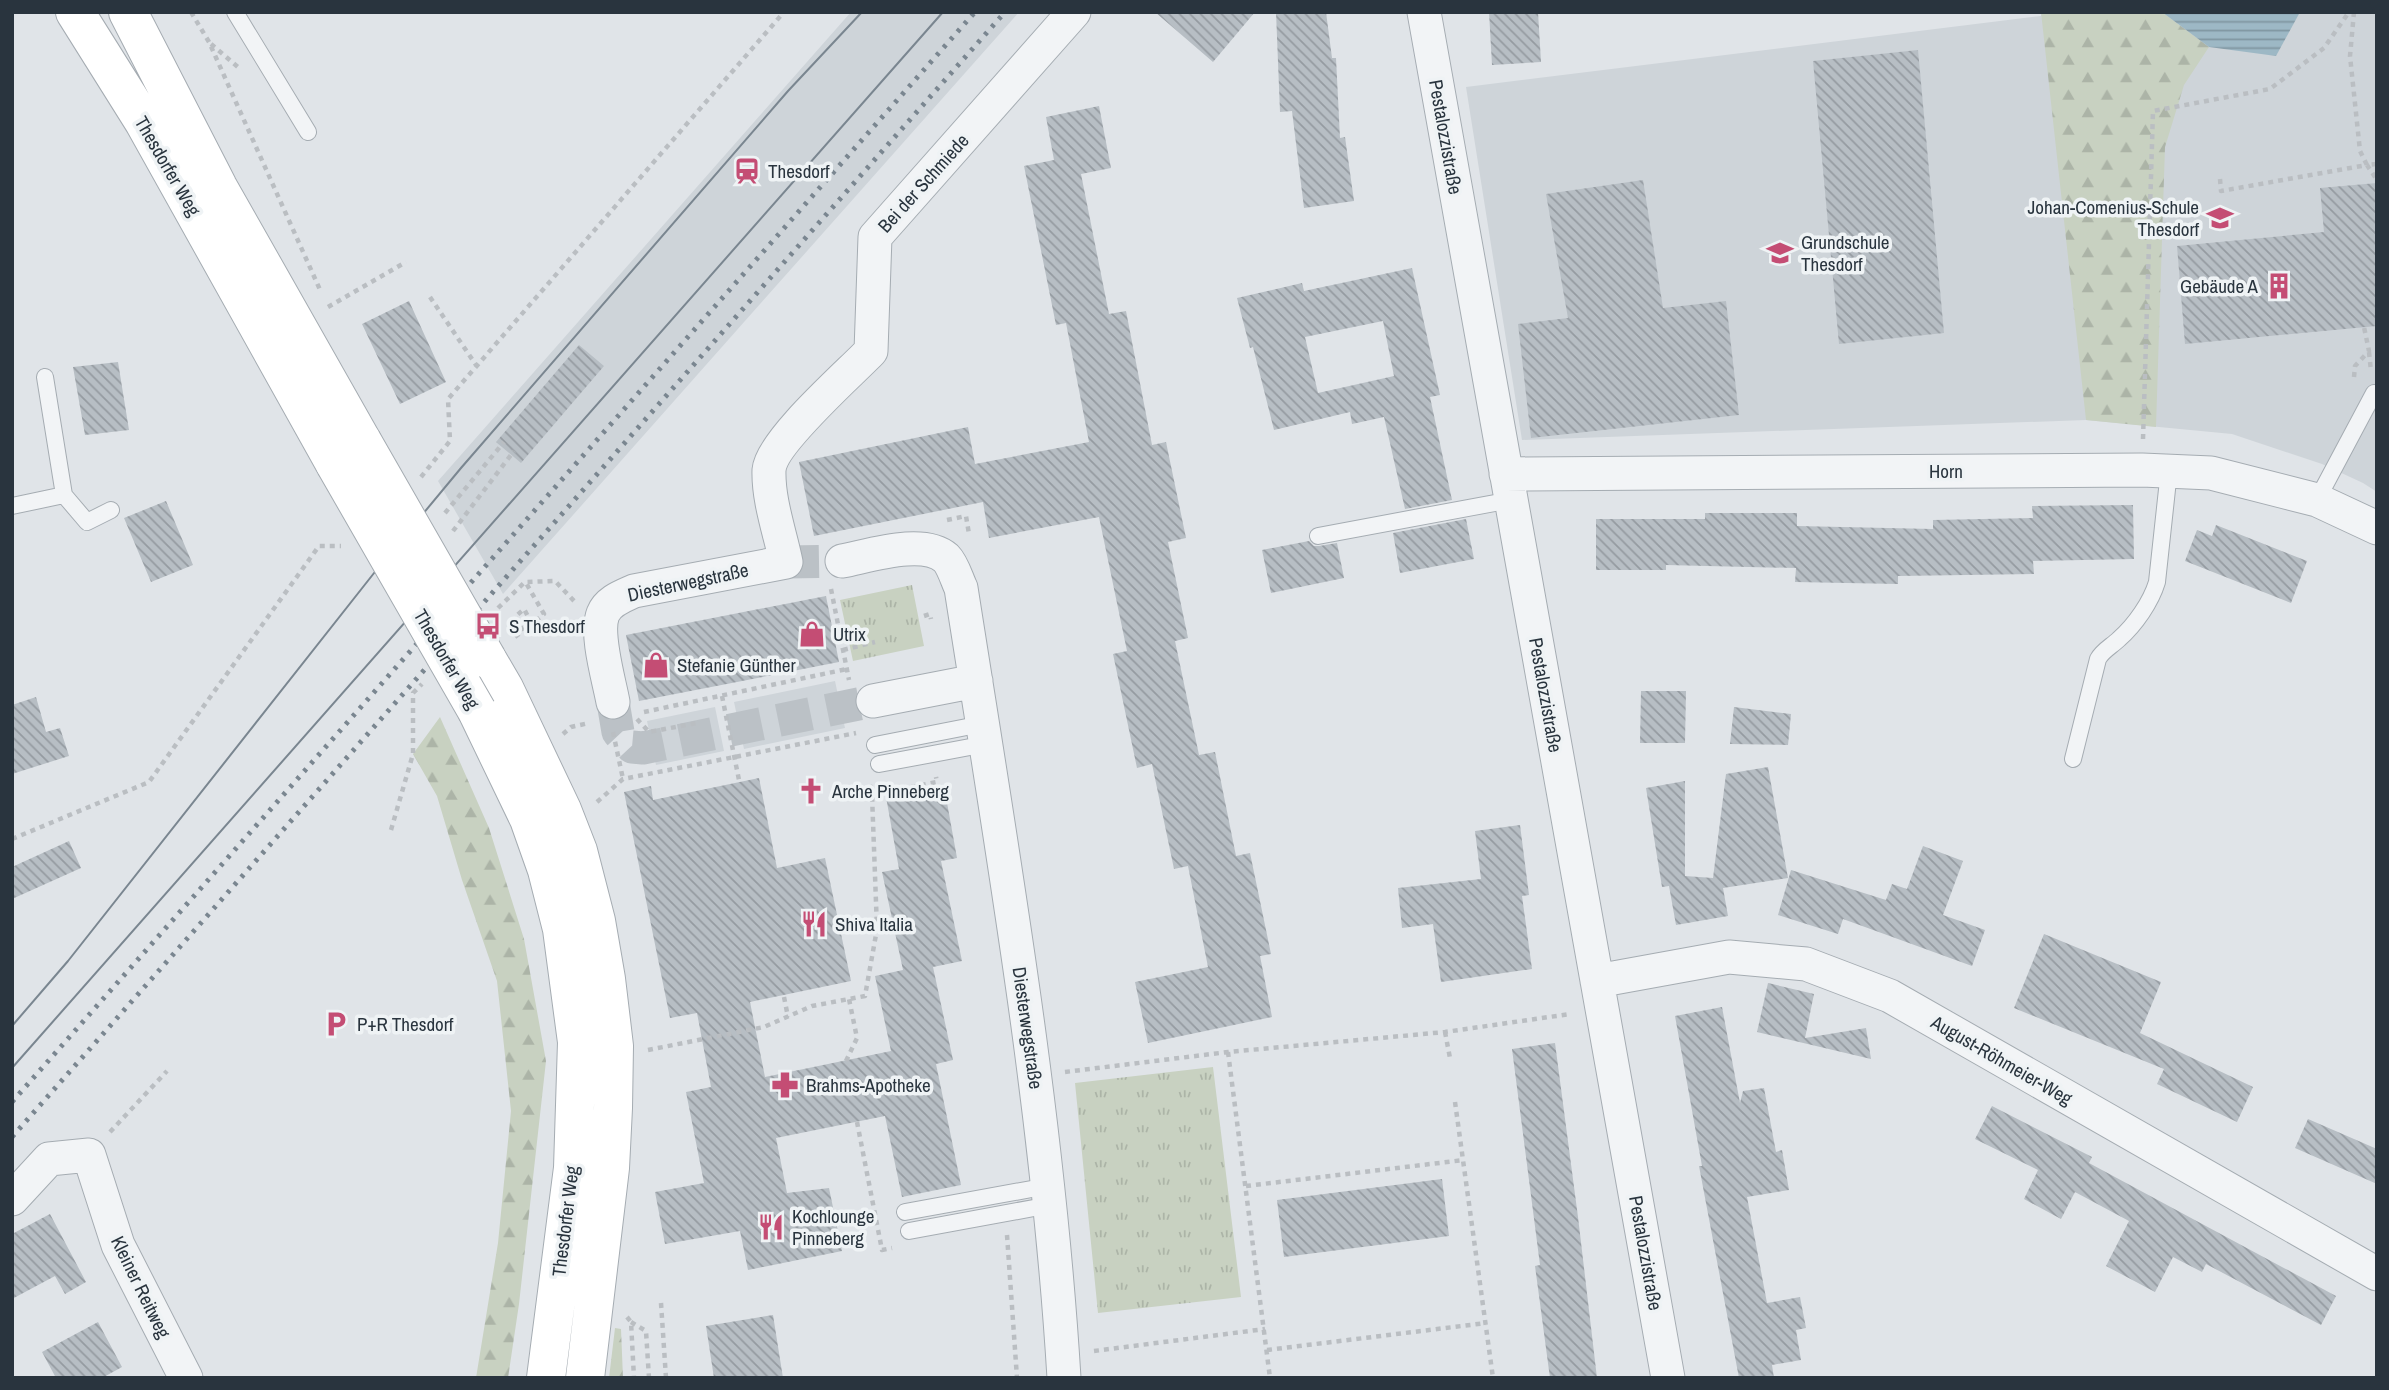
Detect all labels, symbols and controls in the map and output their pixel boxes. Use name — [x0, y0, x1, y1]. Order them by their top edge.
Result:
street label: Pestalozzistraße — [1423, 78, 1469, 196]
street label: Thesdorfer Weg — [129, 111, 207, 221]
street label: Bei der Schmiede — [872, 128, 974, 238]
station icon: Thesdorf — [732, 156, 762, 186]
place label: Thesdorf — [768, 158, 830, 184]
place label: Johan-Comenius-Schule Thesdorf — [2028, 194, 2200, 242]
school or university icon: Johan-Comenius-Schule Thesdorf — [2205, 203, 2235, 233]
place label: Grundschule Thesdorf — [1801, 229, 1889, 277]
school or university icon: Grundschule Thesdorf — [1765, 238, 1795, 268]
building icon: Gebäude A — [2264, 271, 2294, 301]
place label: Gebäude A — [2180, 273, 2259, 299]
street label: Horn — [1929, 458, 1963, 484]
street label: Diesterwegstraße — [625, 557, 751, 607]
street label: Thesdorfer Weg — [408, 604, 486, 714]
bus stop icon: S Thesdorf — [473, 611, 503, 641]
place label: S Thesdorf — [509, 613, 586, 639]
shop icon: Utrix — [797, 619, 827, 649]
place label: Utrix — [833, 621, 866, 647]
street label: Pestalozzistraße — [1523, 636, 1569, 754]
shop icon: Stefanie Günther — [641, 650, 671, 680]
place label: Stefanie Günther — [677, 652, 796, 678]
church icon: Arche Pinneberg — [796, 776, 826, 806]
place label: Arche Pinneberg — [831, 778, 949, 804]
restaurant icon: Shiva Italia — [799, 909, 829, 939]
place label: Shiva Italia — [835, 911, 913, 937]
street label: Diesterwegstraße — [1007, 965, 1049, 1091]
street label: August-Röhmeier-Weg — [1926, 1008, 2078, 1111]
parking icon: P+R Thesdorf — [321, 1009, 351, 1039]
place label: P+R Thesdorf — [357, 1011, 454, 1037]
pharmacy icon: Brahms-Apotheke — [770, 1070, 800, 1100]
place label: Brahms-Apotheke — [806, 1072, 931, 1098]
street label: Thesdorfer Weg — [545, 1164, 585, 1278]
street label: Pestalozzistraße — [1623, 1194, 1669, 1312]
place label: Kochlounge Pinneberg — [792, 1203, 874, 1251]
restaurant icon: Kochlounge Pinneberg — [756, 1212, 786, 1242]
street label: Kleiner Reitweg — [105, 1231, 177, 1343]

